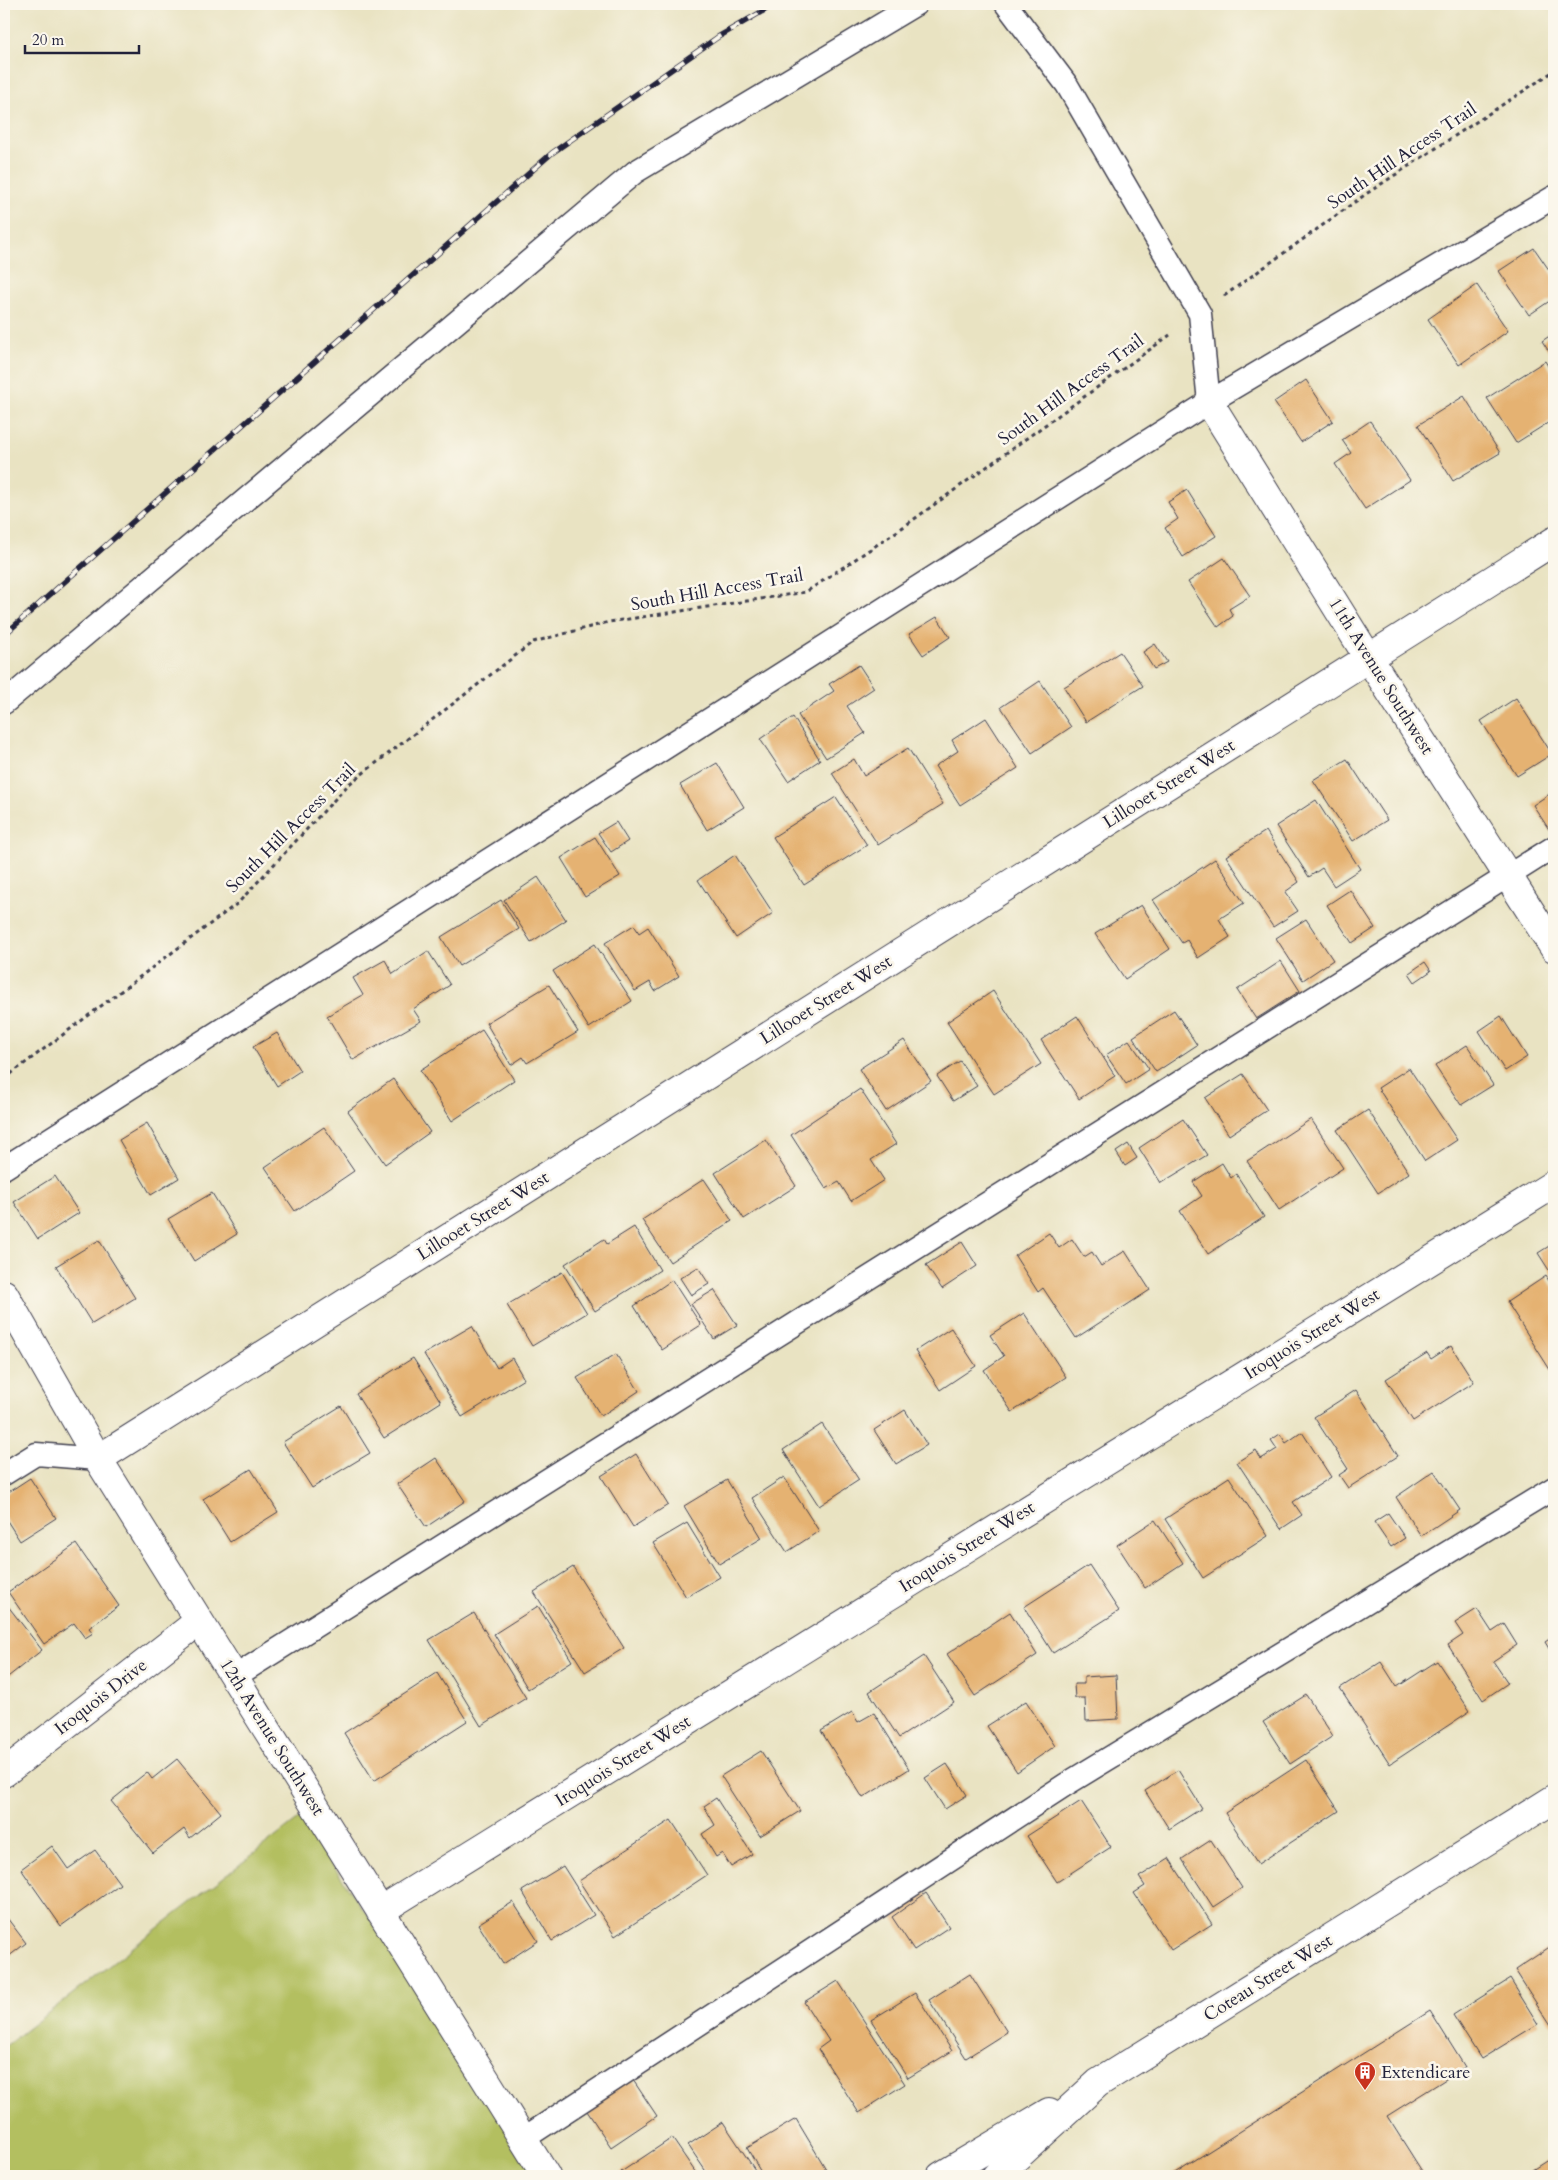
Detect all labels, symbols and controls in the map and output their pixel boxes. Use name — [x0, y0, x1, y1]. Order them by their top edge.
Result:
scale bar — [25, 22, 139, 54]
text: 20 m — [32, 30, 64, 50]
street label: South Hill Access Trail — [1323, 97, 1482, 215]
street label: South Hill Access Trail — [993, 328, 1149, 451]
street label: South Hill Access Trail — [629, 562, 806, 617]
street label: 11th Avenue Southwest — [1323, 593, 1440, 759]
street label: Lillooet Street West — [1098, 733, 1240, 835]
street label: South Hill Access Trail — [220, 757, 362, 899]
street label: Lillooet Street West — [755, 949, 897, 1051]
street label: Lillooet Street West — [412, 1165, 554, 1267]
street label: Iroquois Street West — [1239, 1282, 1385, 1386]
street label: Iroquois Street West — [894, 1495, 1040, 1599]
street label: Iroquois Drive — [50, 1653, 152, 1741]
street label: 12th Avenue Southwest — [214, 1654, 331, 1820]
street label: Iroquois Street West — [550, 1709, 696, 1813]
street label: Coteau Street West — [1199, 1928, 1338, 2028]
building icon: Extendicare — [1353, 2060, 1377, 2091]
place label: Extendicare — [1381, 2060, 1471, 2085]

